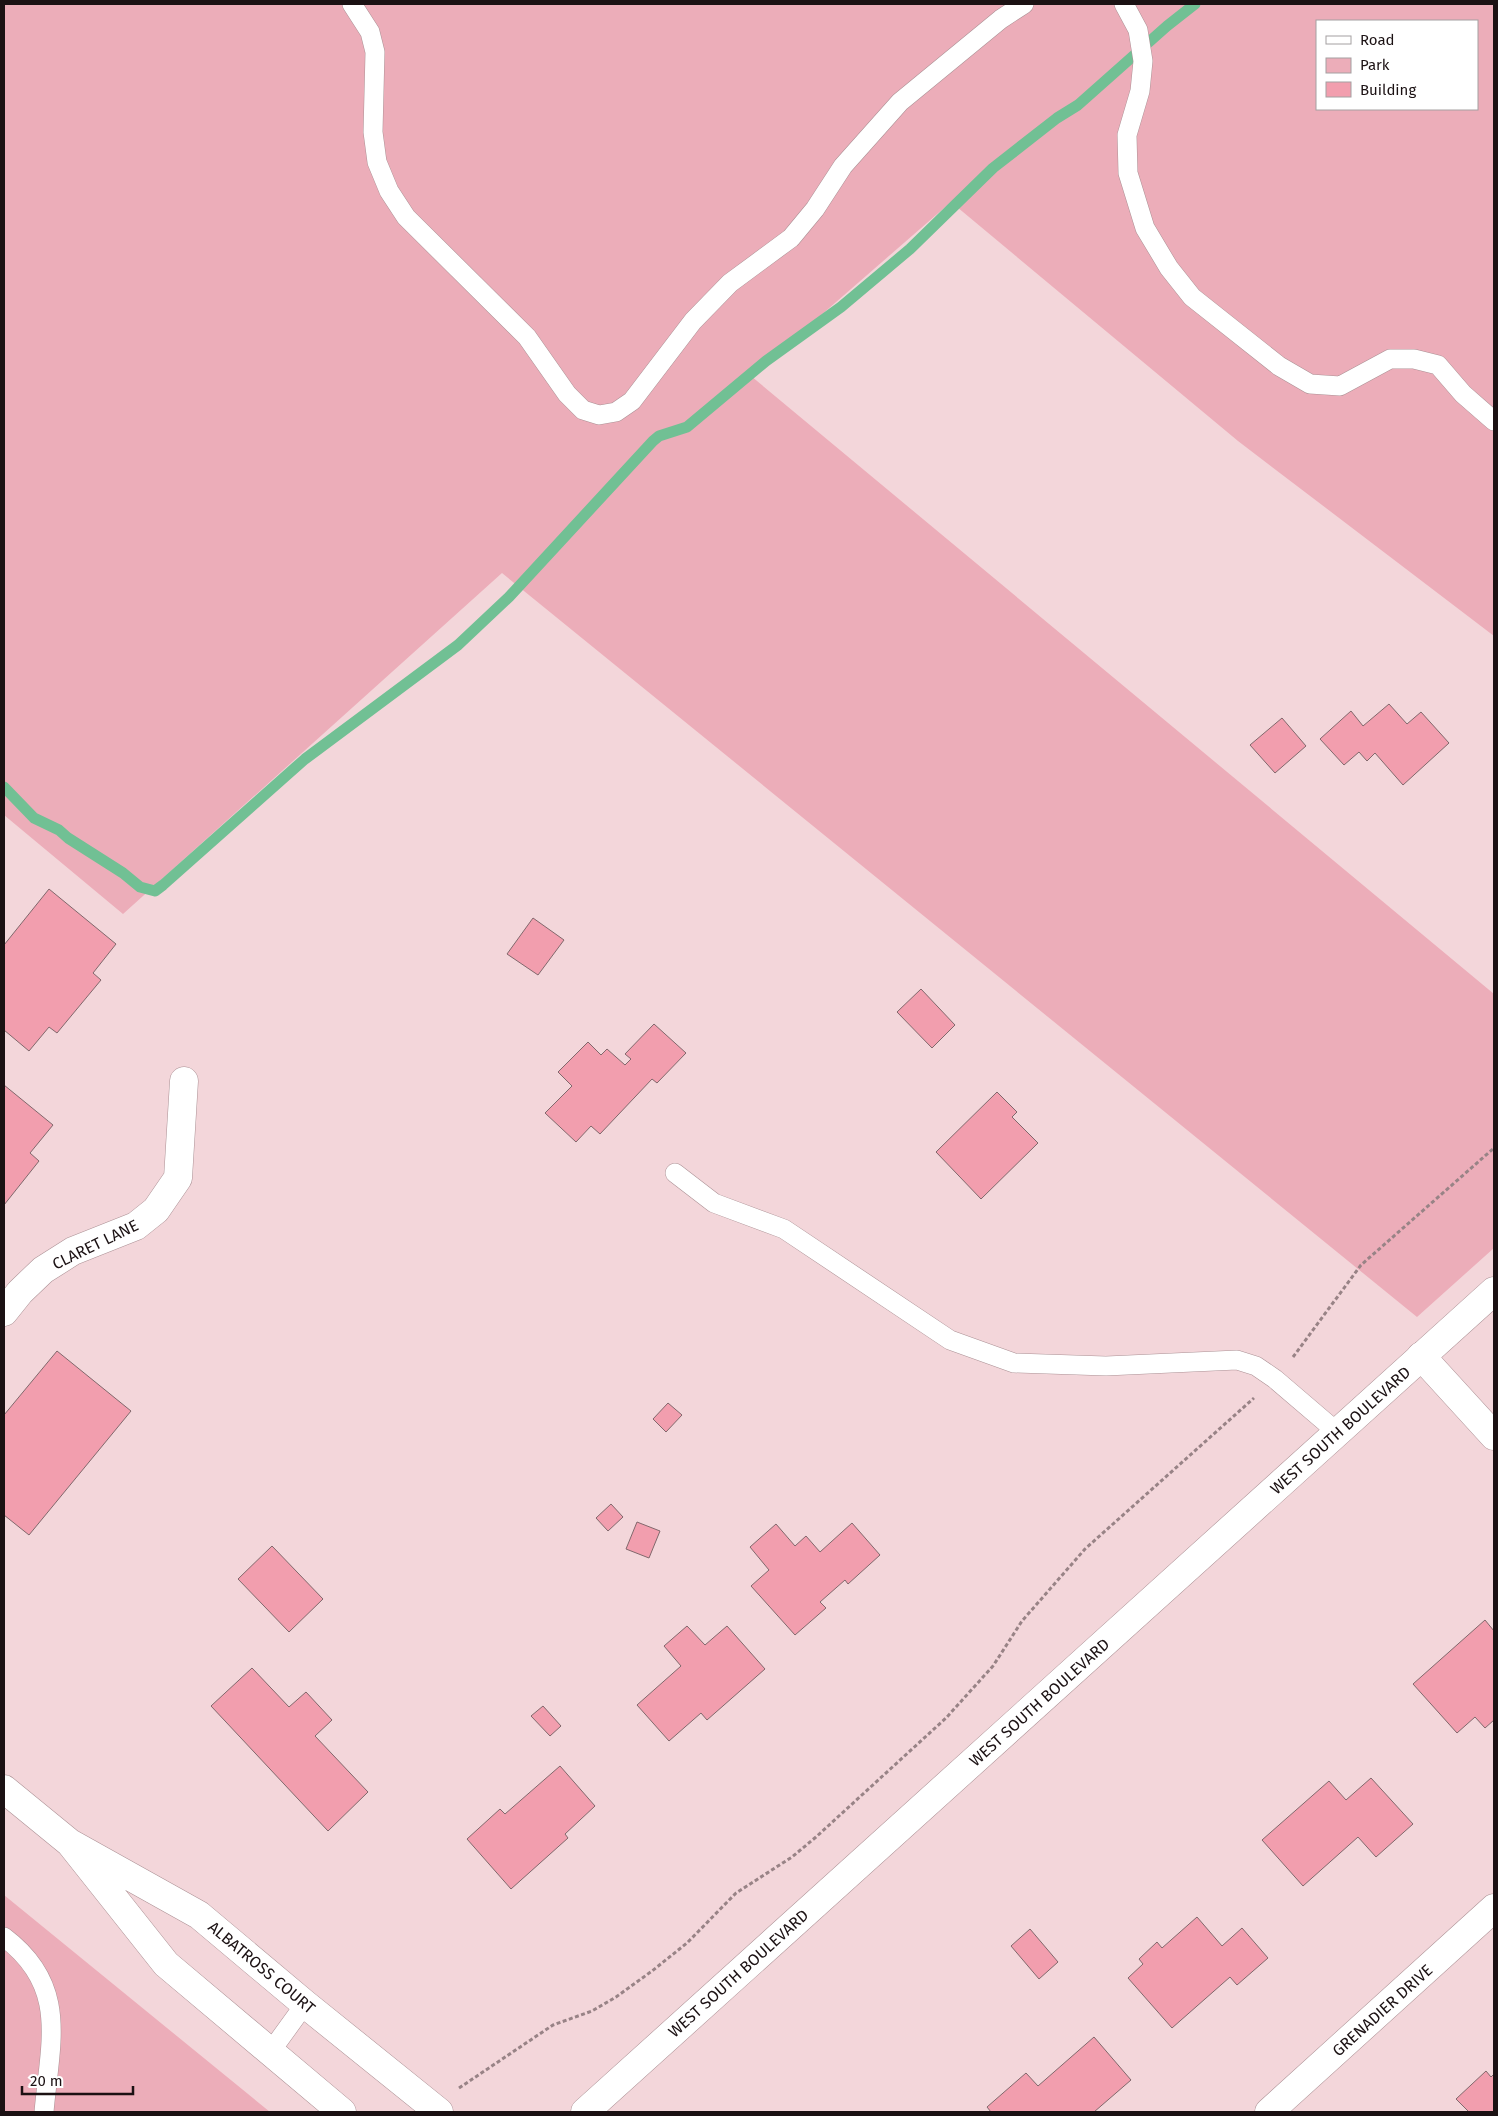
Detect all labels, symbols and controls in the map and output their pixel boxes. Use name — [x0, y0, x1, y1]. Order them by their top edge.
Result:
legend — [1316, 20, 1478, 110]
text: Road — [1360, 31, 1395, 49]
text: Park — [1360, 56, 1390, 74]
text: Building — [1360, 81, 1416, 99]
street label: CLARET LANE — [49, 1215, 141, 1273]
street label: WEST SOUTH BOULEVARD — [1266, 1362, 1414, 1498]
street label: WEST SOUTH BOULEVARD — [965, 1634, 1113, 1770]
street label: WEST SOUTH BOULEVARD — [664, 1905, 812, 2041]
street label: ALBATROSS COURT — [204, 1917, 319, 2018]
street label: GRENADIER DRIVE — [1328, 1960, 1436, 2060]
scale bar — [22, 2064, 134, 2096]
text: 20 m — [30, 2072, 63, 2090]

